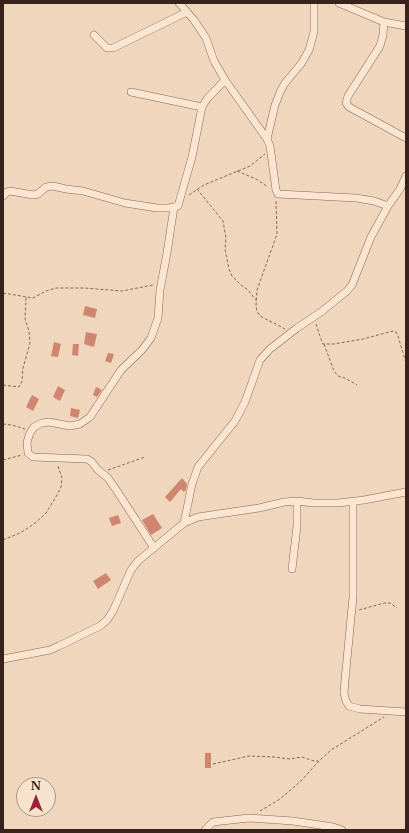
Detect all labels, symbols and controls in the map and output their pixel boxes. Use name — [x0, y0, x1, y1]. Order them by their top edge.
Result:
north arrow — [16, 777, 56, 817]
text: N — [31, 779, 41, 793]

